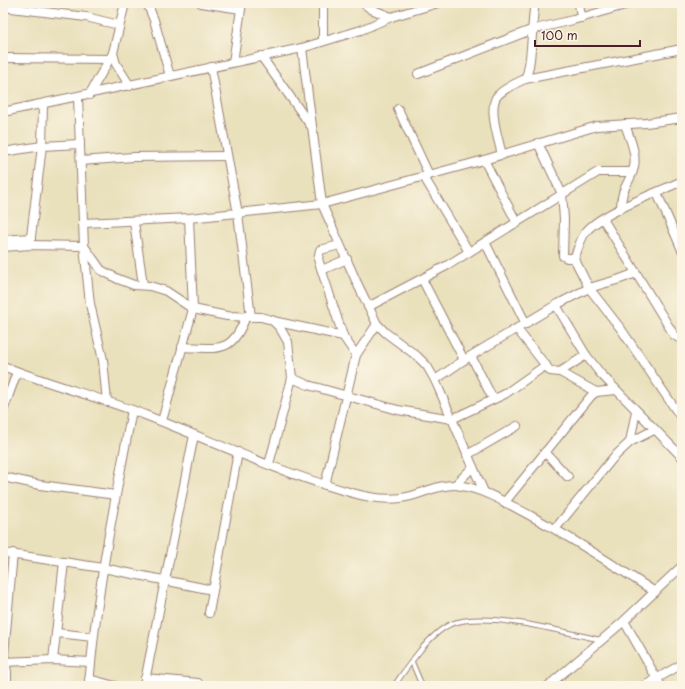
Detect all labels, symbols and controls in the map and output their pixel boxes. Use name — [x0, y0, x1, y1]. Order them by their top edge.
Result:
scale bar — [535, 22, 640, 48]
text: 100 m — [541, 26, 578, 44]

